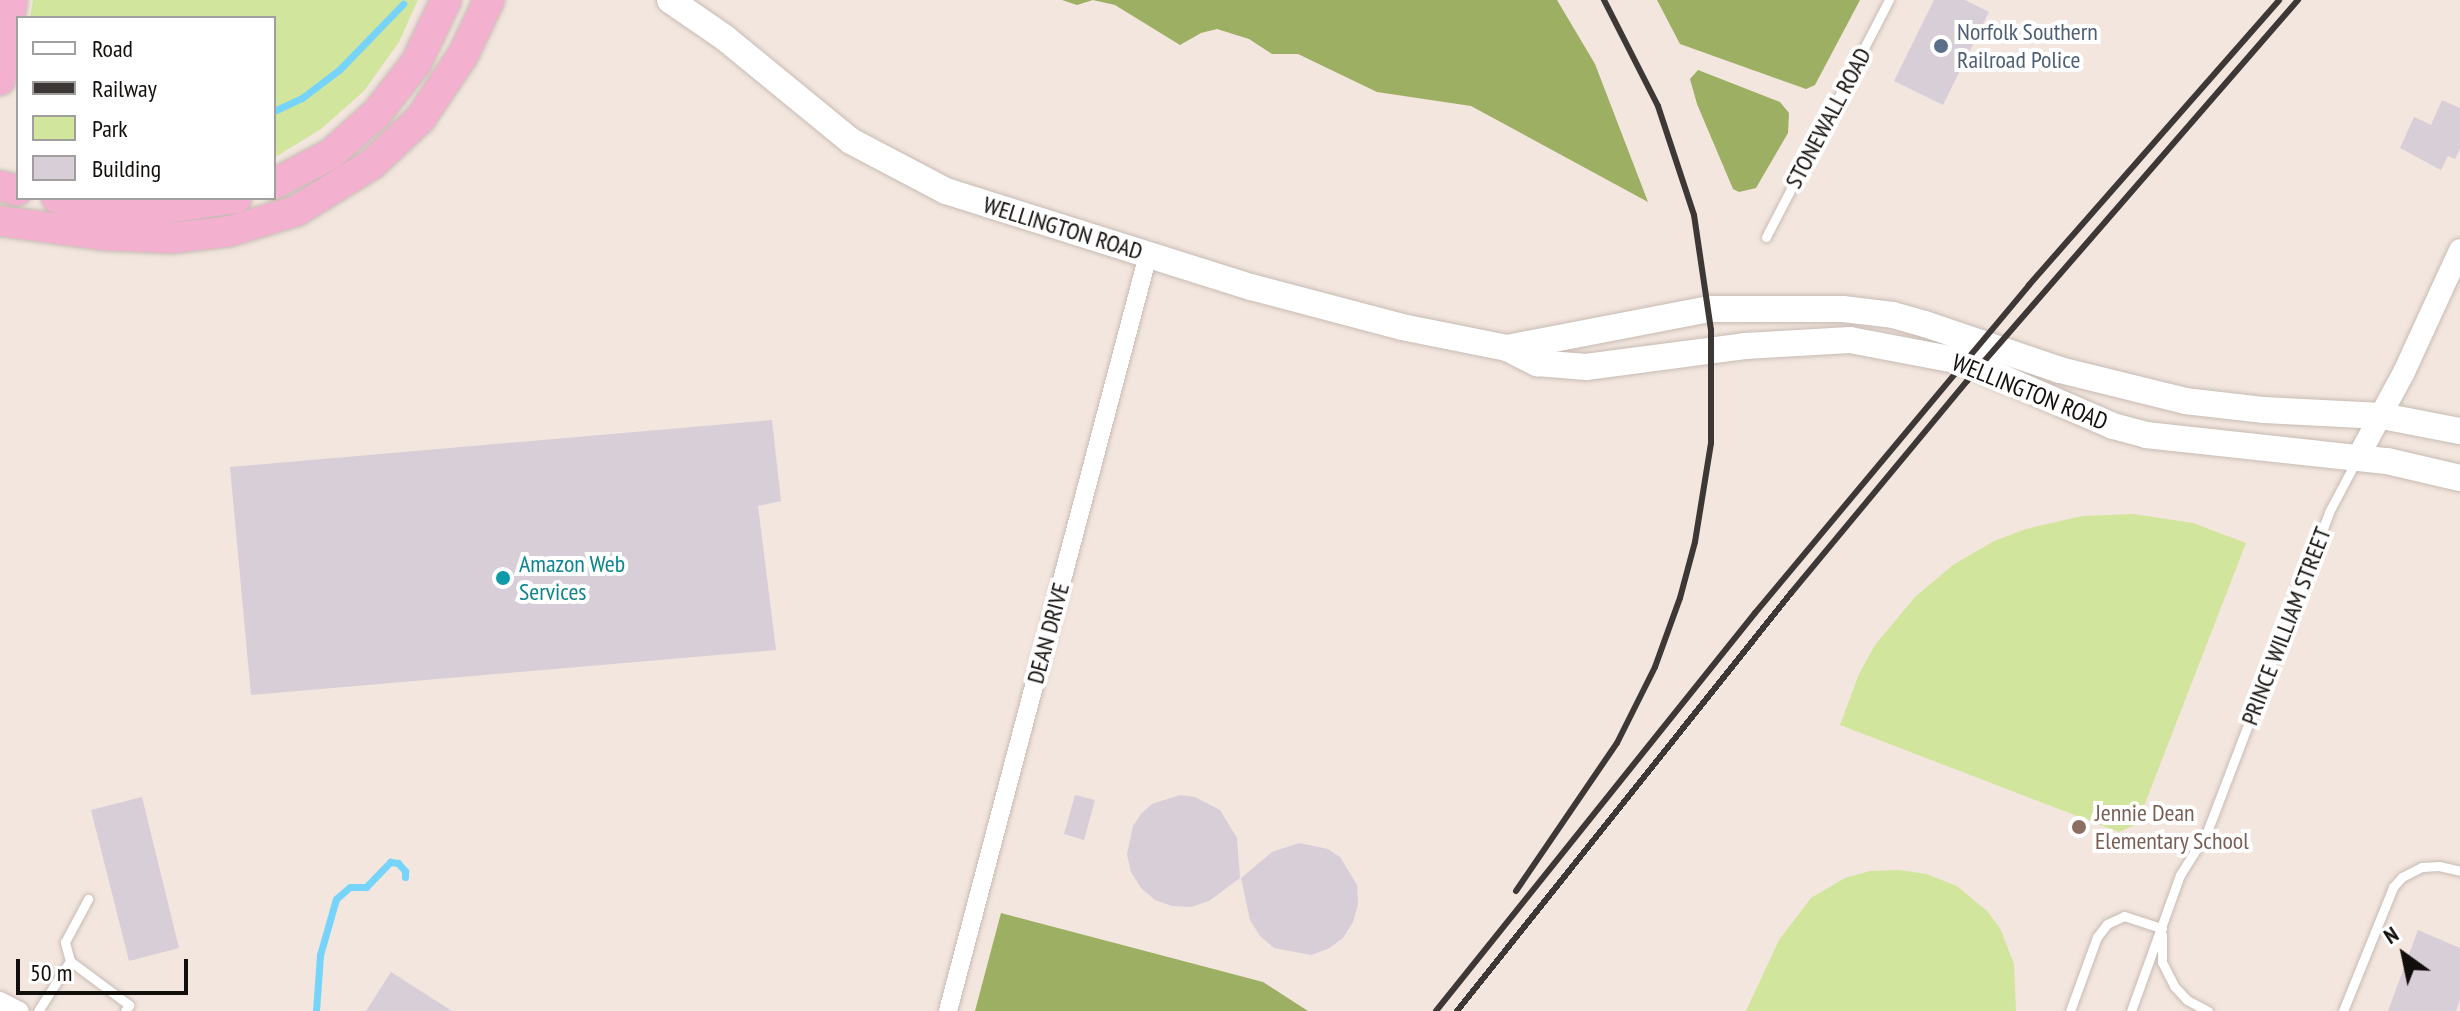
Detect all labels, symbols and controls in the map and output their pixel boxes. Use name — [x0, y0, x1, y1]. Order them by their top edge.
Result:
legend — [16, 16, 276, 200]
place label: Norfolk Southern Railroad Police — [1957, 18, 2098, 74]
text: Road — [92, 33, 133, 64]
marker: Norfolk Southern Railroad Police — [1932, 37, 1950, 55]
street label: STONEWALL ROAD — [1779, 42, 1877, 194]
text: Railway — [92, 73, 157, 104]
text: Park — [92, 113, 128, 144]
text: Building — [92, 153, 161, 184]
street label: WELLINGTON ROAD — [980, 190, 1146, 266]
street label: WELLINGTON ROAD — [1948, 348, 2112, 436]
street label: PRINCE WILLIAM STREET — [2235, 523, 2337, 729]
place label: Amazon Web Services — [519, 550, 626, 606]
marker: Amazon Web Services — [494, 569, 512, 587]
street label: DEAN DRIVE — [1021, 579, 1075, 687]
place label: Jennie Dean Elementary School — [2095, 799, 2249, 855]
marker: Jennie Dean Elementary School — [2070, 818, 2088, 836]
north arrow — [2364, 915, 2444, 995]
text: N — [2378, 920, 2404, 950]
scale bar — [20, 943, 192, 993]
text: 50 m — [30, 957, 72, 988]

